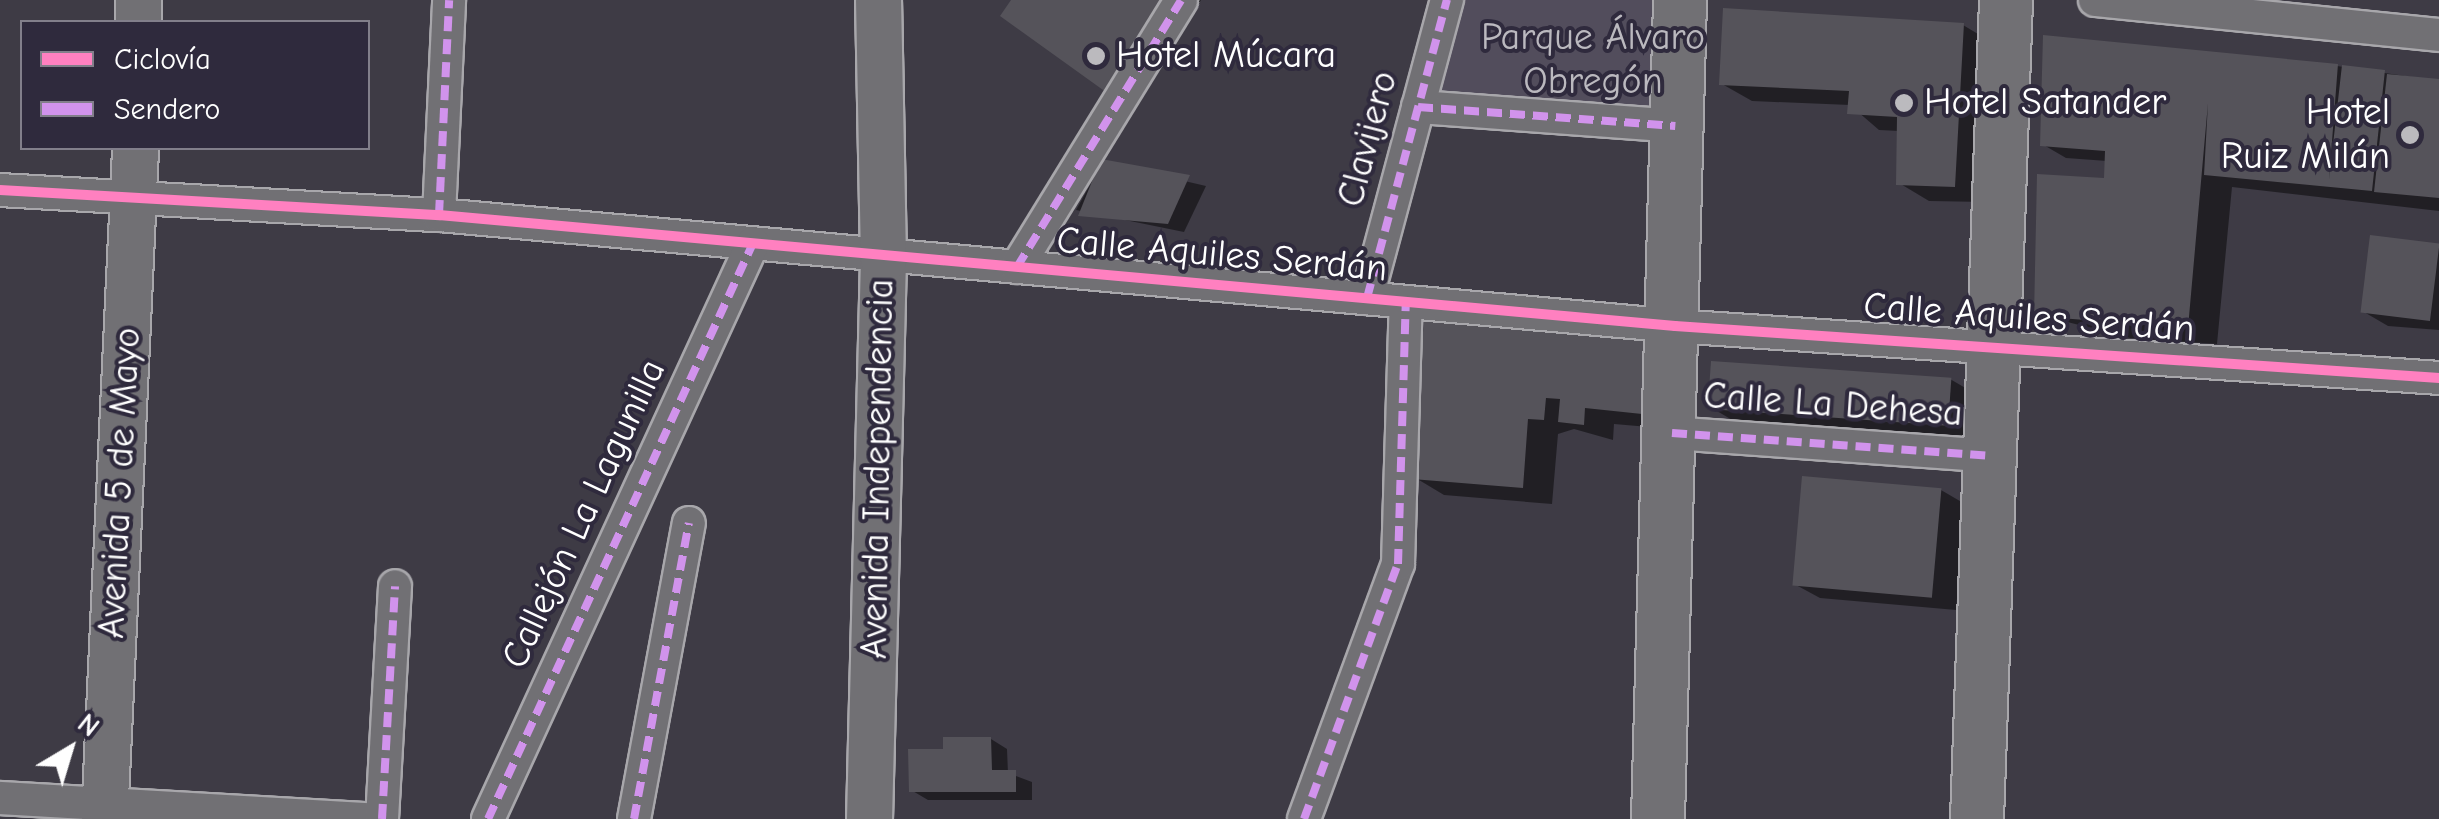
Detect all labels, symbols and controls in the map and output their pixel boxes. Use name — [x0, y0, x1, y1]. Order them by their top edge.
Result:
park label: Parque Álvaro Obregón — [1481, 15, 1705, 104]
legend — [20, 20, 370, 150]
place label: Hotel Múcara — [1116, 33, 1336, 79]
text: Ciclovía — [114, 42, 211, 77]
marker: Hotel Múcara — [1085, 45, 1107, 67]
street label: Clavijero — [1328, 66, 1408, 212]
place label: Hotel Satander — [1924, 80, 2166, 126]
place label: Hotel Ruiz Milán — [2221, 90, 2390, 180]
text: Sendero — [114, 92, 220, 127]
marker: Hotel Satander — [1893, 92, 1915, 114]
marker: Hotel Ruiz Milán — [2399, 124, 2421, 146]
street label: Calle Aquiles Serdán — [1055, 218, 1389, 292]
street label: Avenida Independencia — [852, 278, 904, 660]
street label: Calle Aquiles Serdán — [1862, 284, 2196, 352]
street label: Avenida 5 de Mayo — [89, 326, 151, 640]
street label: Callejón La Lagunilla — [492, 352, 676, 676]
street label: Calle La Dehesa — [1702, 373, 1964, 437]
north arrow — [20, 699, 120, 799]
text: N — [71, 707, 106, 744]

